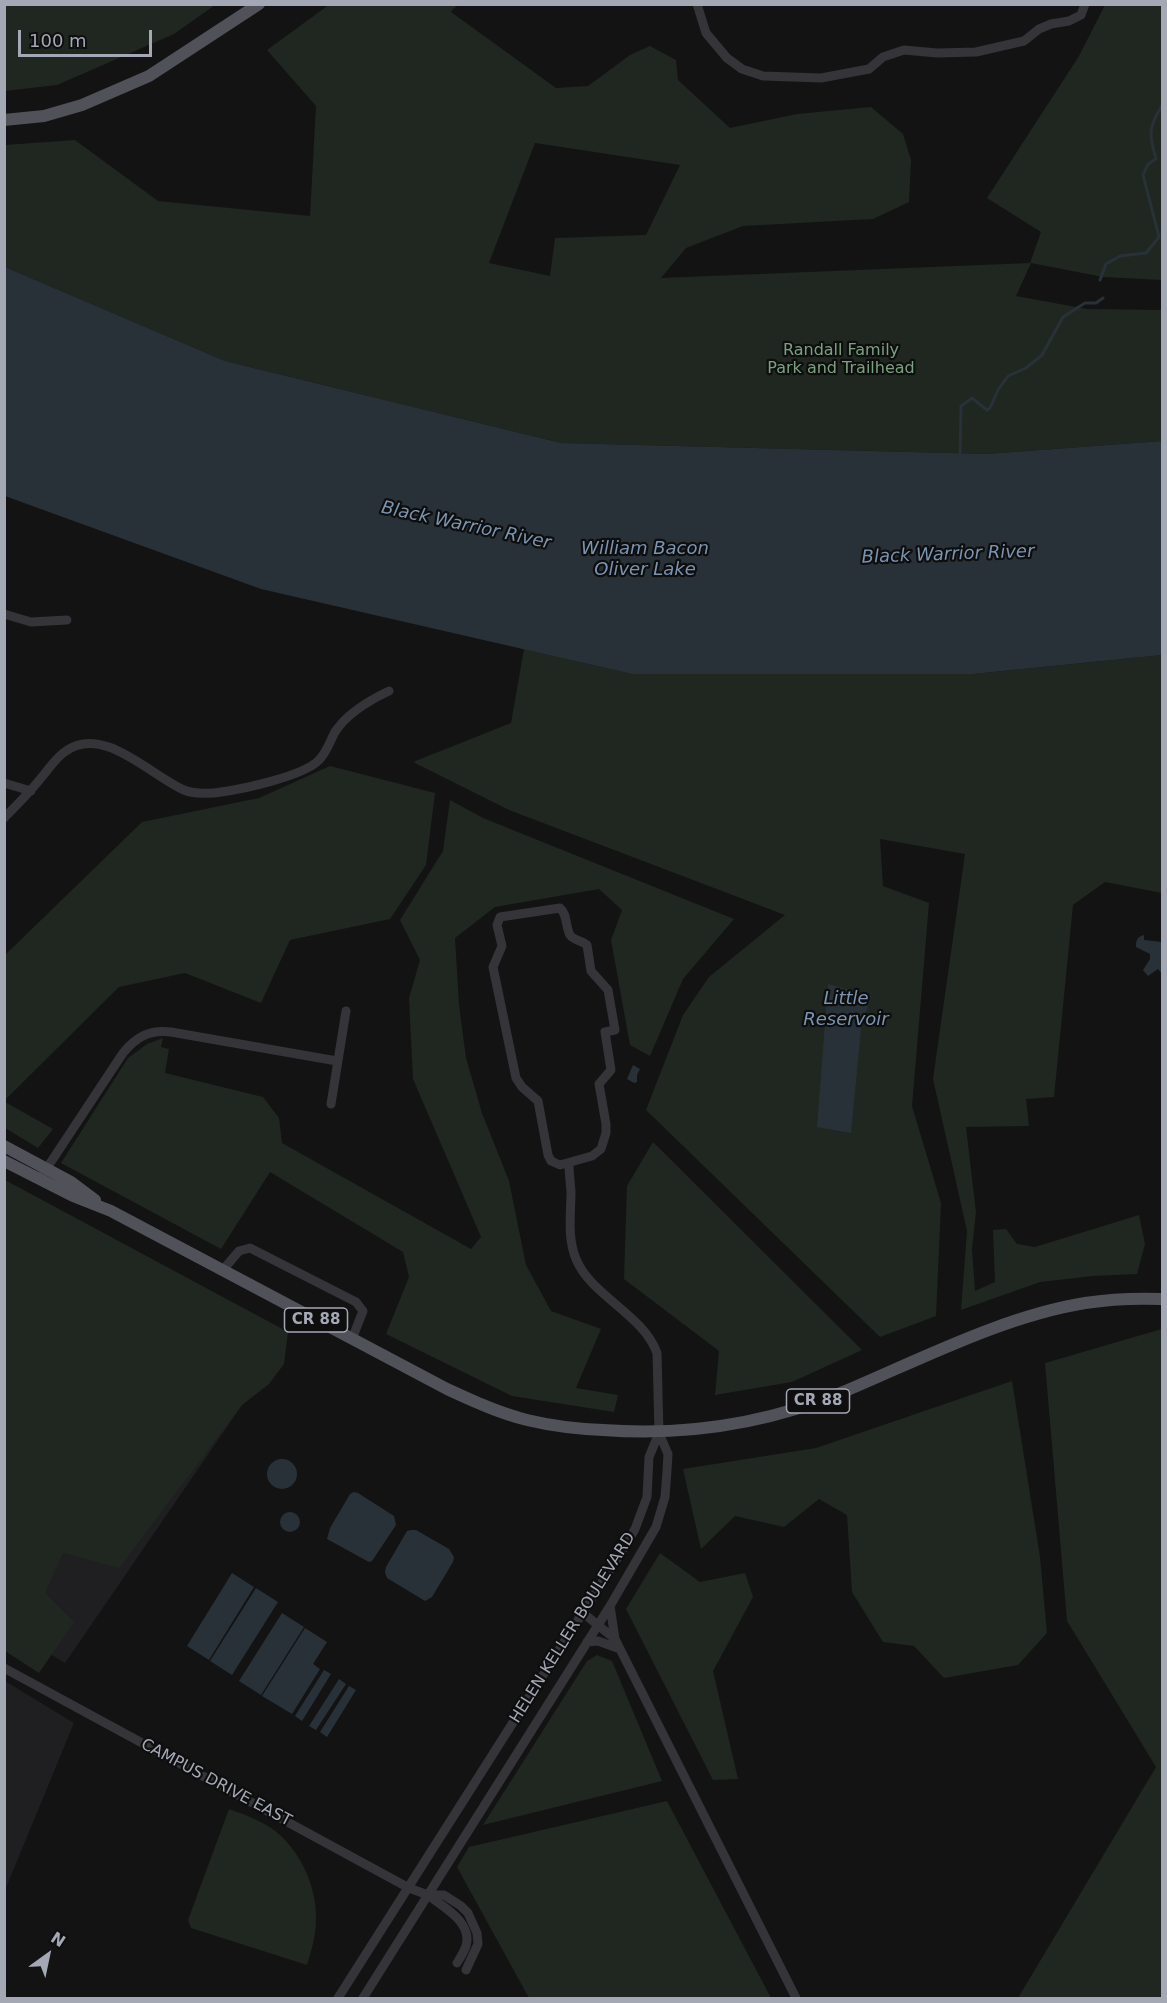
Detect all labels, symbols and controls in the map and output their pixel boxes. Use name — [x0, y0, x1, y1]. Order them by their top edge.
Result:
scale bar — [21, 18, 154, 56]
text: 100 m — [29, 30, 87, 51]
park label: Randall Family Park and Trailhead — [767, 341, 915, 379]
water label: Black Warrior River — [379, 497, 553, 555]
water label: William Bacon Oliver Lake — [581, 538, 709, 580]
water label: Black Warrior River — [861, 541, 1035, 569]
water label: Little Reservoir — [803, 988, 889, 1030]
road number: CR 88 — [284, 1308, 348, 1332]
road number: CR 88 — [786, 1389, 850, 1413]
street label: HELEN KELLER BOULEVARD — [506, 1529, 640, 1727]
street label: CAMPUS DRIVE EAST — [137, 1735, 295, 1831]
north arrow — [18, 1925, 78, 1985]
text: N — [47, 1928, 69, 1951]

